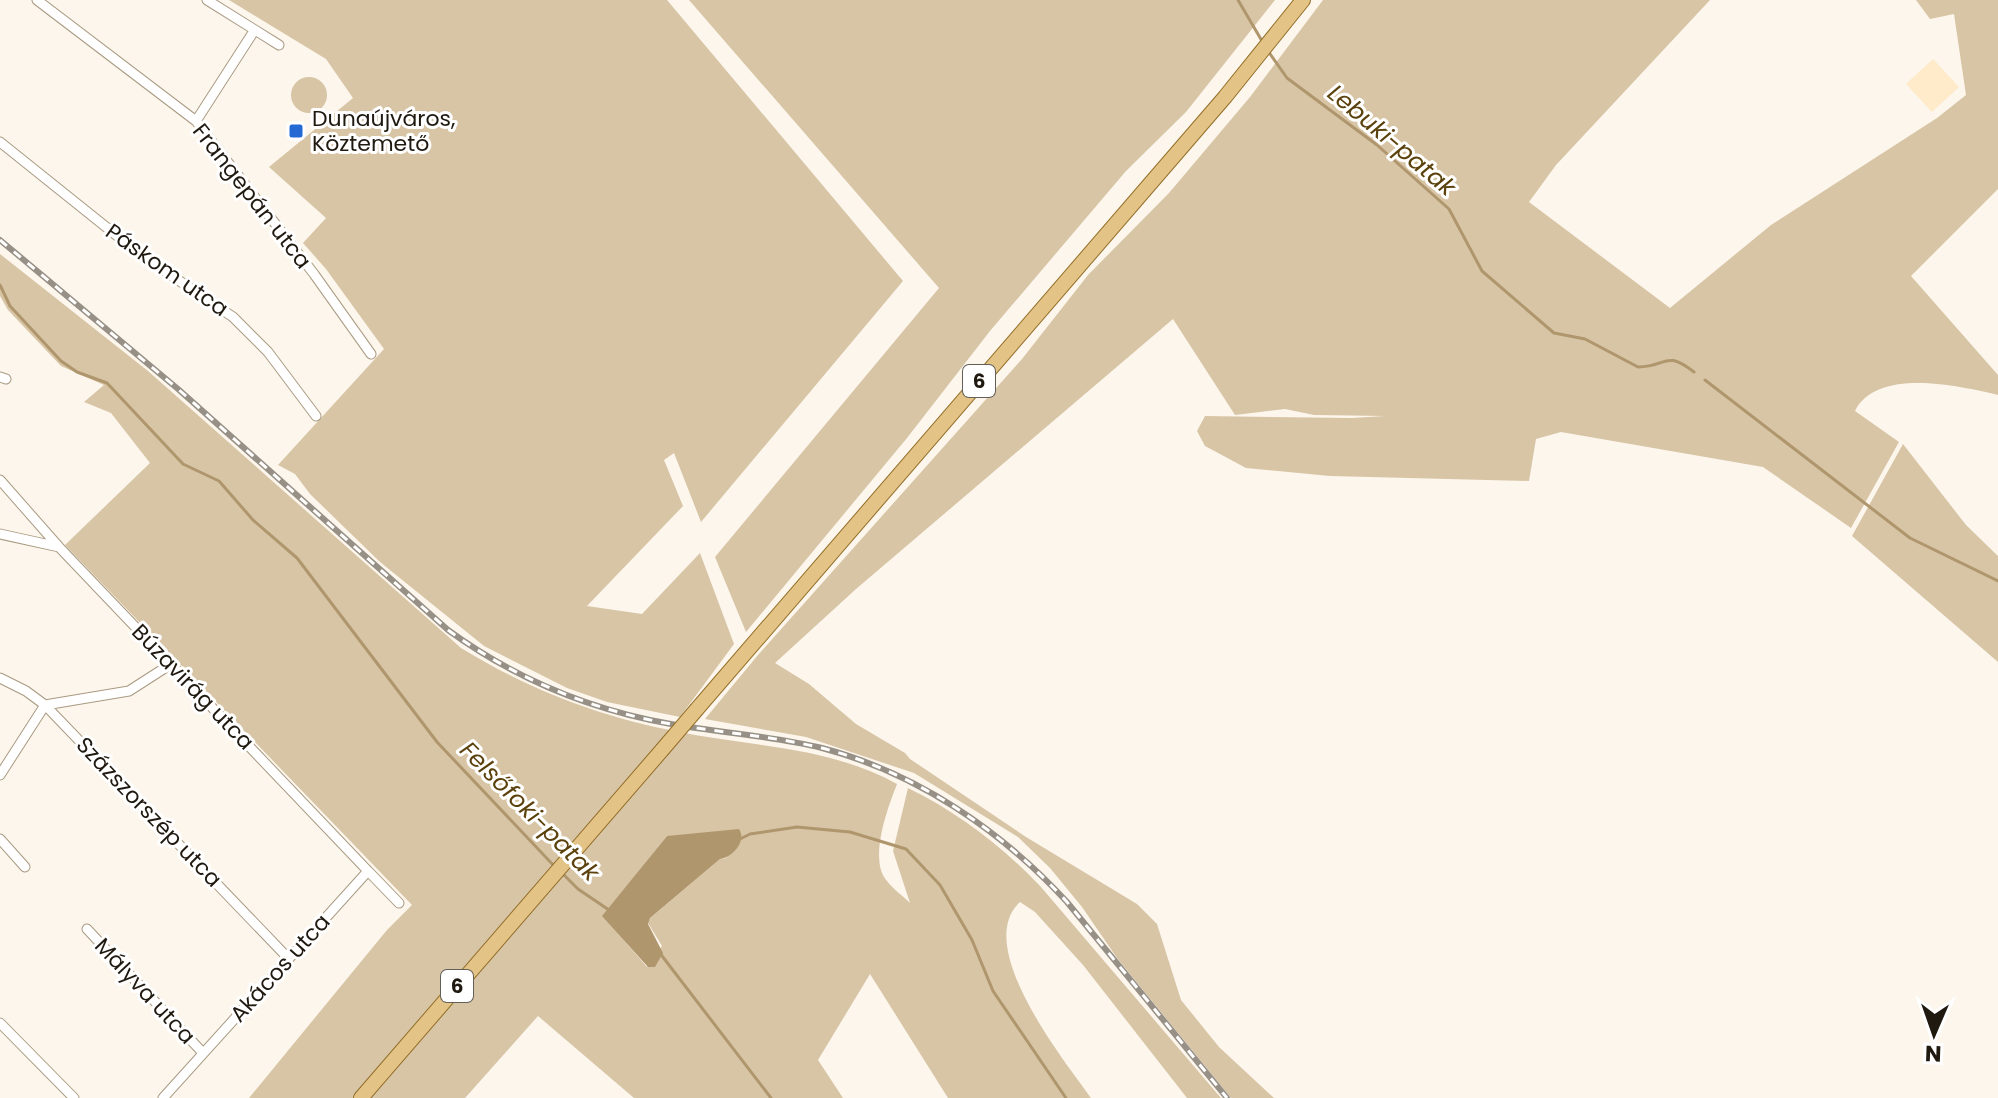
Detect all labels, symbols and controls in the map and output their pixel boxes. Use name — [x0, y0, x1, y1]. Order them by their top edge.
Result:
water label: Lebuki-patak — [1321, 77, 1464, 205]
place label: Dunaújváros, Köztemető — [312, 103, 455, 159]
street label: Frangepán utca — [185, 117, 319, 275]
marker: Dunaújváros, Köztemető — [287, 122, 305, 140]
street label: Páskom utca — [99, 216, 235, 324]
road number: 6 — [963, 365, 995, 397]
street label: Búzavirág utca — [125, 617, 261, 757]
street label: Százszorszép utca — [69, 730, 229, 894]
water label: Felsőfoki-patak — [453, 734, 608, 889]
street label: Akácos utca — [223, 907, 337, 1029]
street label: Mályva utca — [88, 931, 202, 1051]
road number: 6 — [441, 970, 473, 1002]
north arrow — [1894, 994, 1974, 1074]
text: N — [1925, 1038, 1942, 1069]

